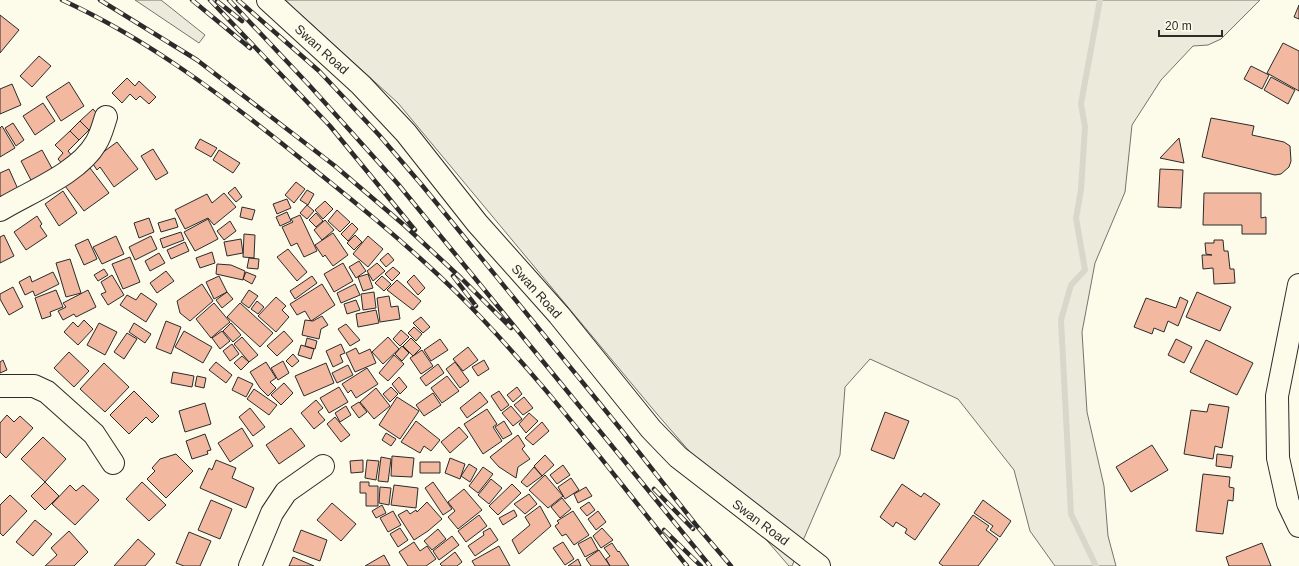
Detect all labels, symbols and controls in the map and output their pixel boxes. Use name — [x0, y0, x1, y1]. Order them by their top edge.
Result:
scale bar — [1159, 12, 1222, 38]
text: 20 m — [1165, 19, 1192, 33]
street label: Swan Road — [292, 21, 352, 77]
street label: Swan Road — [509, 261, 565, 321]
street label: Swan Road — [729, 496, 792, 549]

